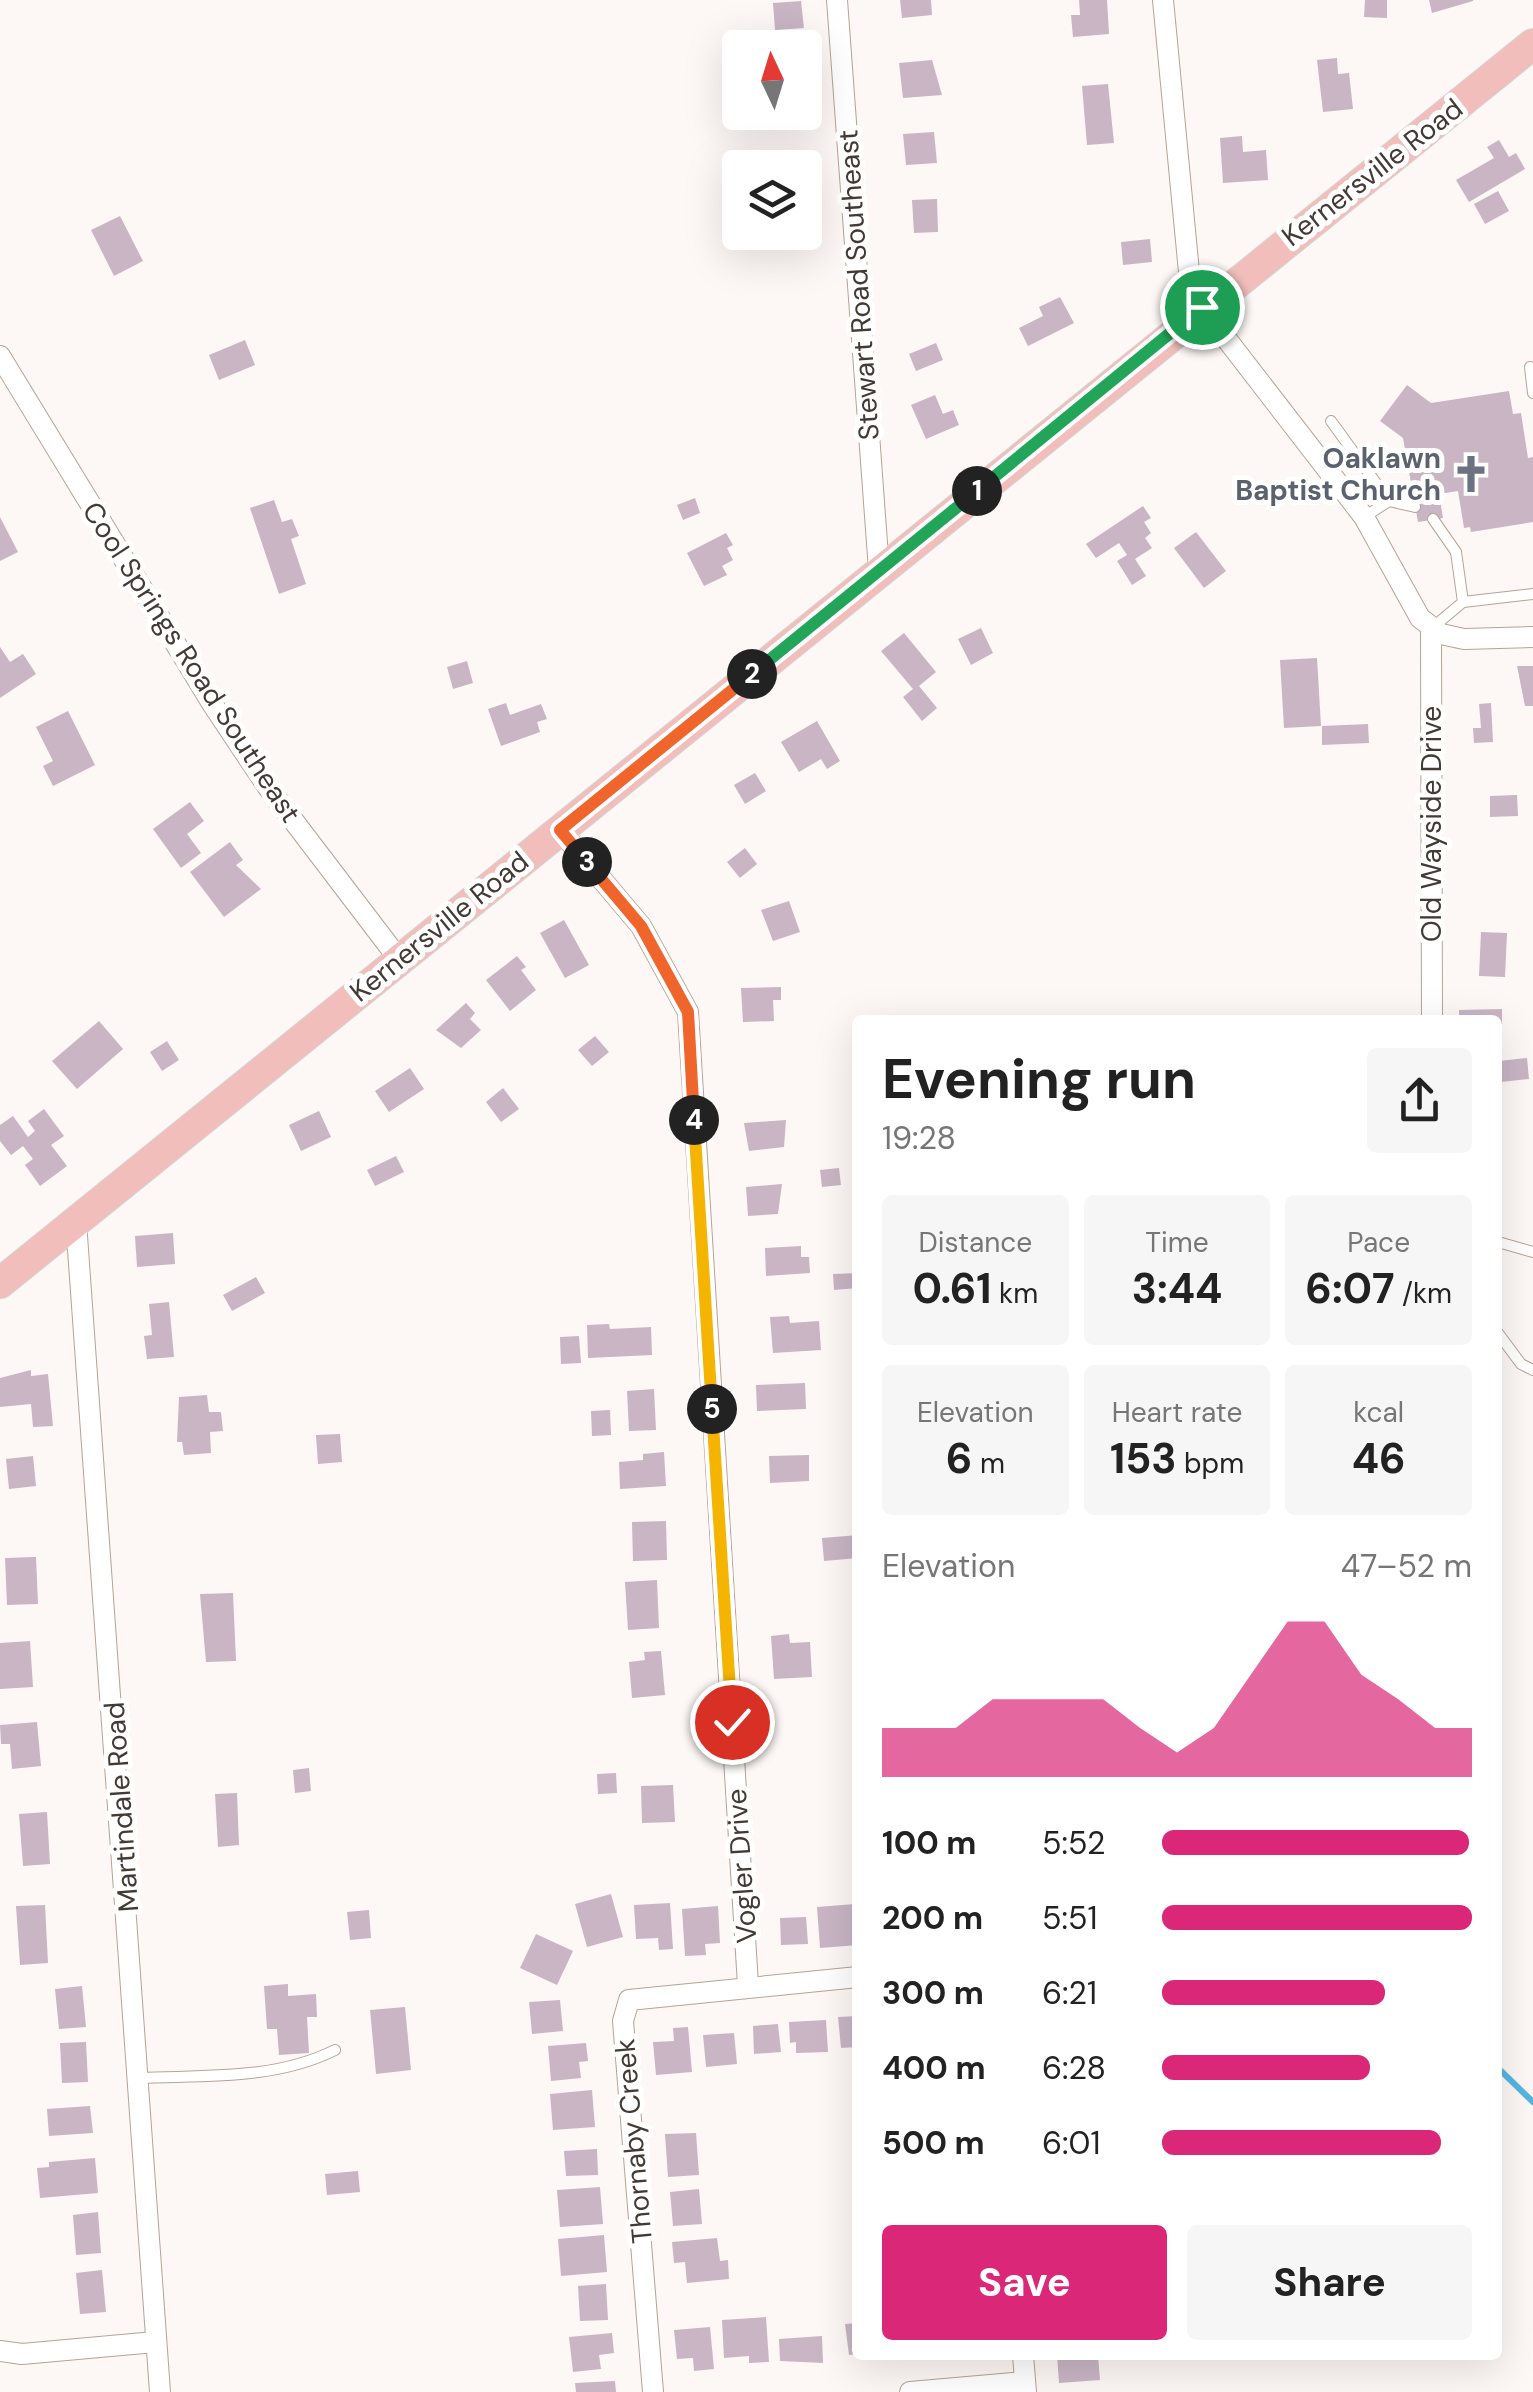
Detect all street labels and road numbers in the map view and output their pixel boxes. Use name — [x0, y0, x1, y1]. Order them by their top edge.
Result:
street label: Kernersville Road — [1274, 90, 1470, 255]
street label: Stewart Road Southeast — [829, 128, 888, 441]
street label: Cool Springs Road Southeast — [74, 495, 309, 830]
street label: Old Wayside Drive — [1413, 706, 1450, 942]
street label: Kernersville Road — [342, 843, 536, 1010]
street label: Martindale Road — [96, 1701, 147, 1913]
street label: Vogler Drive — [718, 1787, 765, 1944]
street label: Thornaby Creek — [606, 2037, 661, 2245]

